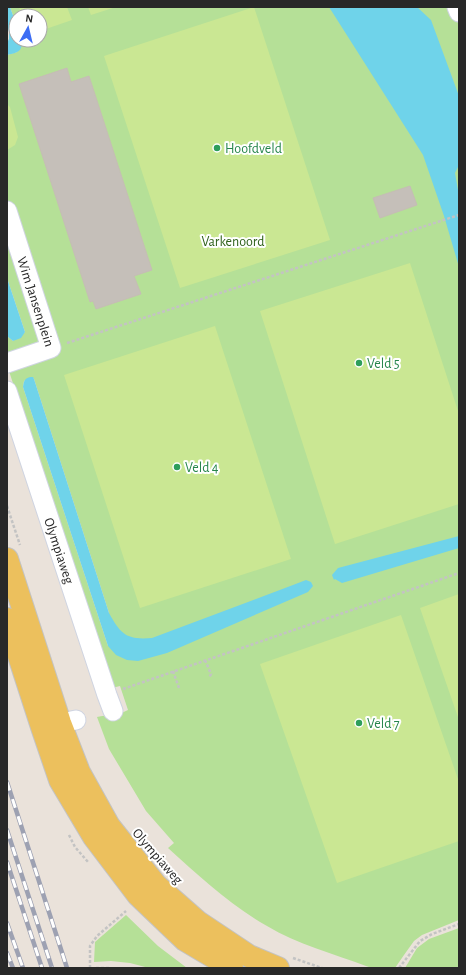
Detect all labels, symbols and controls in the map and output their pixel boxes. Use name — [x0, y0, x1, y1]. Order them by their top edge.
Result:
north arrow — [8, 8, 48, 48]
text: N — [25, 13, 34, 25]
place label: Hoofdveld — [225, 142, 282, 156]
marker: Hoofdveld — [212, 143, 222, 153]
park label: Varkenoord — [201, 235, 265, 249]
street label: Wim Jansenplein — [14, 255, 56, 348]
place label: Veld 5 — [367, 357, 400, 371]
marker: Veld 5 — [354, 358, 364, 368]
place label: Veld 4 — [185, 461, 219, 475]
marker: Veld 4 — [172, 462, 182, 472]
street label: Olympiaweg — [41, 516, 76, 586]
place label: Veld 7 — [367, 717, 400, 731]
marker: Veld 7 — [354, 718, 364, 728]
street label: Olympiaweg — [129, 826, 185, 887]

